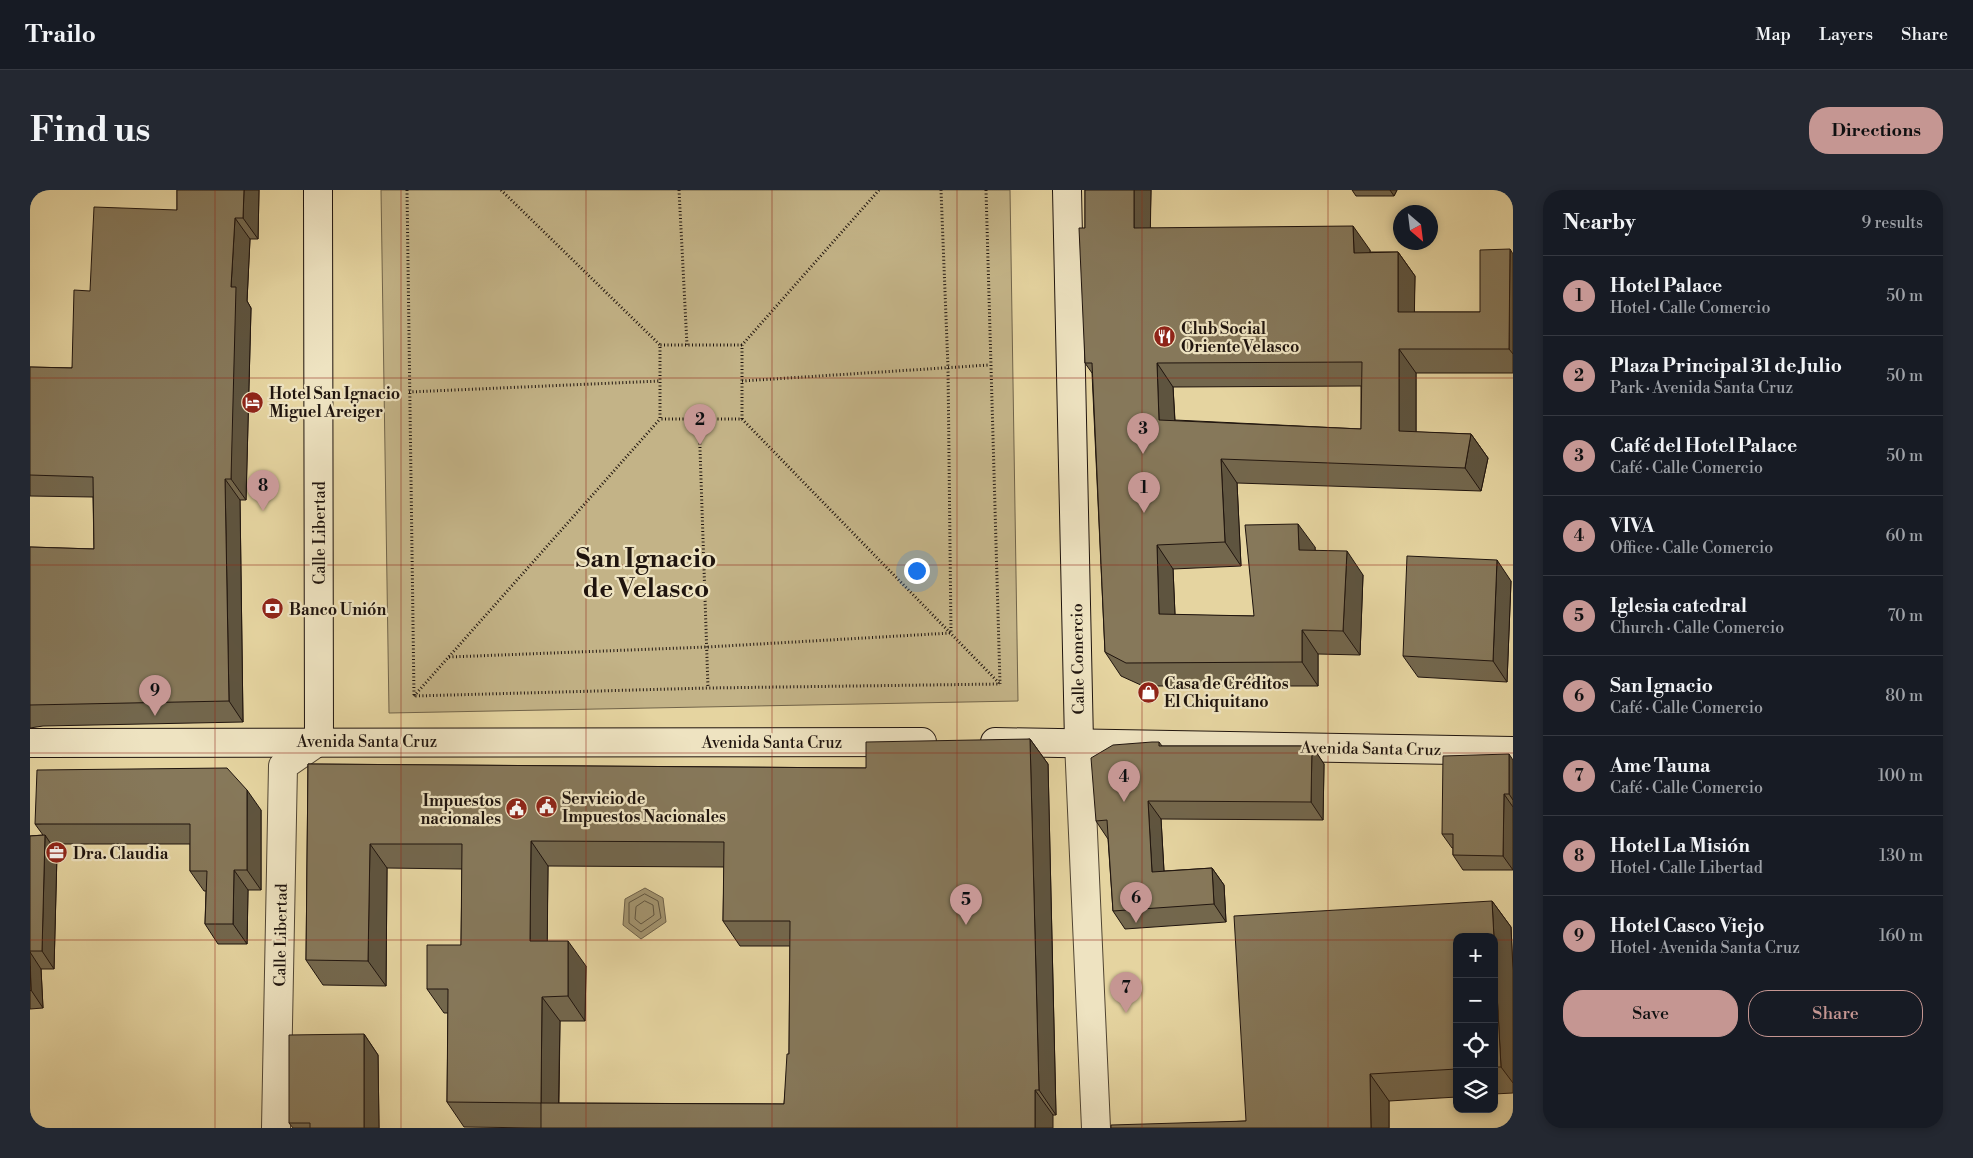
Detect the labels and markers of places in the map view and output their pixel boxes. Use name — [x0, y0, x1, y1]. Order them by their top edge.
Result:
place label: Club Social Oriente Velasco — [1181, 319, 1299, 357]
restaurant icon: Club Social Oriente Velasco — [1153, 325, 1177, 349]
place label: Hotel San Ignacio Miguel Areiger — [269, 384, 400, 422]
hotel icon: Hotel San Ignacio Miguel Areiger — [241, 390, 265, 414]
pin: 2 — [684, 404, 716, 445]
pin: 3 — [1127, 413, 1159, 454]
pin: 8 — [247, 470, 279, 511]
pin: 1 — [1128, 472, 1160, 513]
bank icon: Banco Unión — [261, 597, 285, 621]
place label: Banco Unión — [289, 600, 387, 620]
place label: Casa de Créditos El Chiquitano — [1164, 674, 1289, 712]
pin: 9 — [139, 675, 171, 716]
shop icon: Casa de Créditos El Chiquitano — [1136, 680, 1160, 704]
pin: 4 — [1108, 761, 1140, 802]
place label: Servicio de Impuestos Nacionales — [562, 789, 726, 827]
place label: Impuestos nacionales — [420, 791, 501, 829]
public building icon: Servicio de Impuestos Nacionales — [534, 795, 558, 819]
public building icon: Impuestos nacionales — [505, 797, 529, 821]
office icon: Dra. Claudia — [45, 841, 69, 865]
place label: Dra. Claudia — [73, 844, 169, 864]
pin: 6 — [1120, 882, 1152, 923]
pin: 5 — [950, 884, 982, 925]
pin: 7 — [1110, 972, 1142, 1013]

